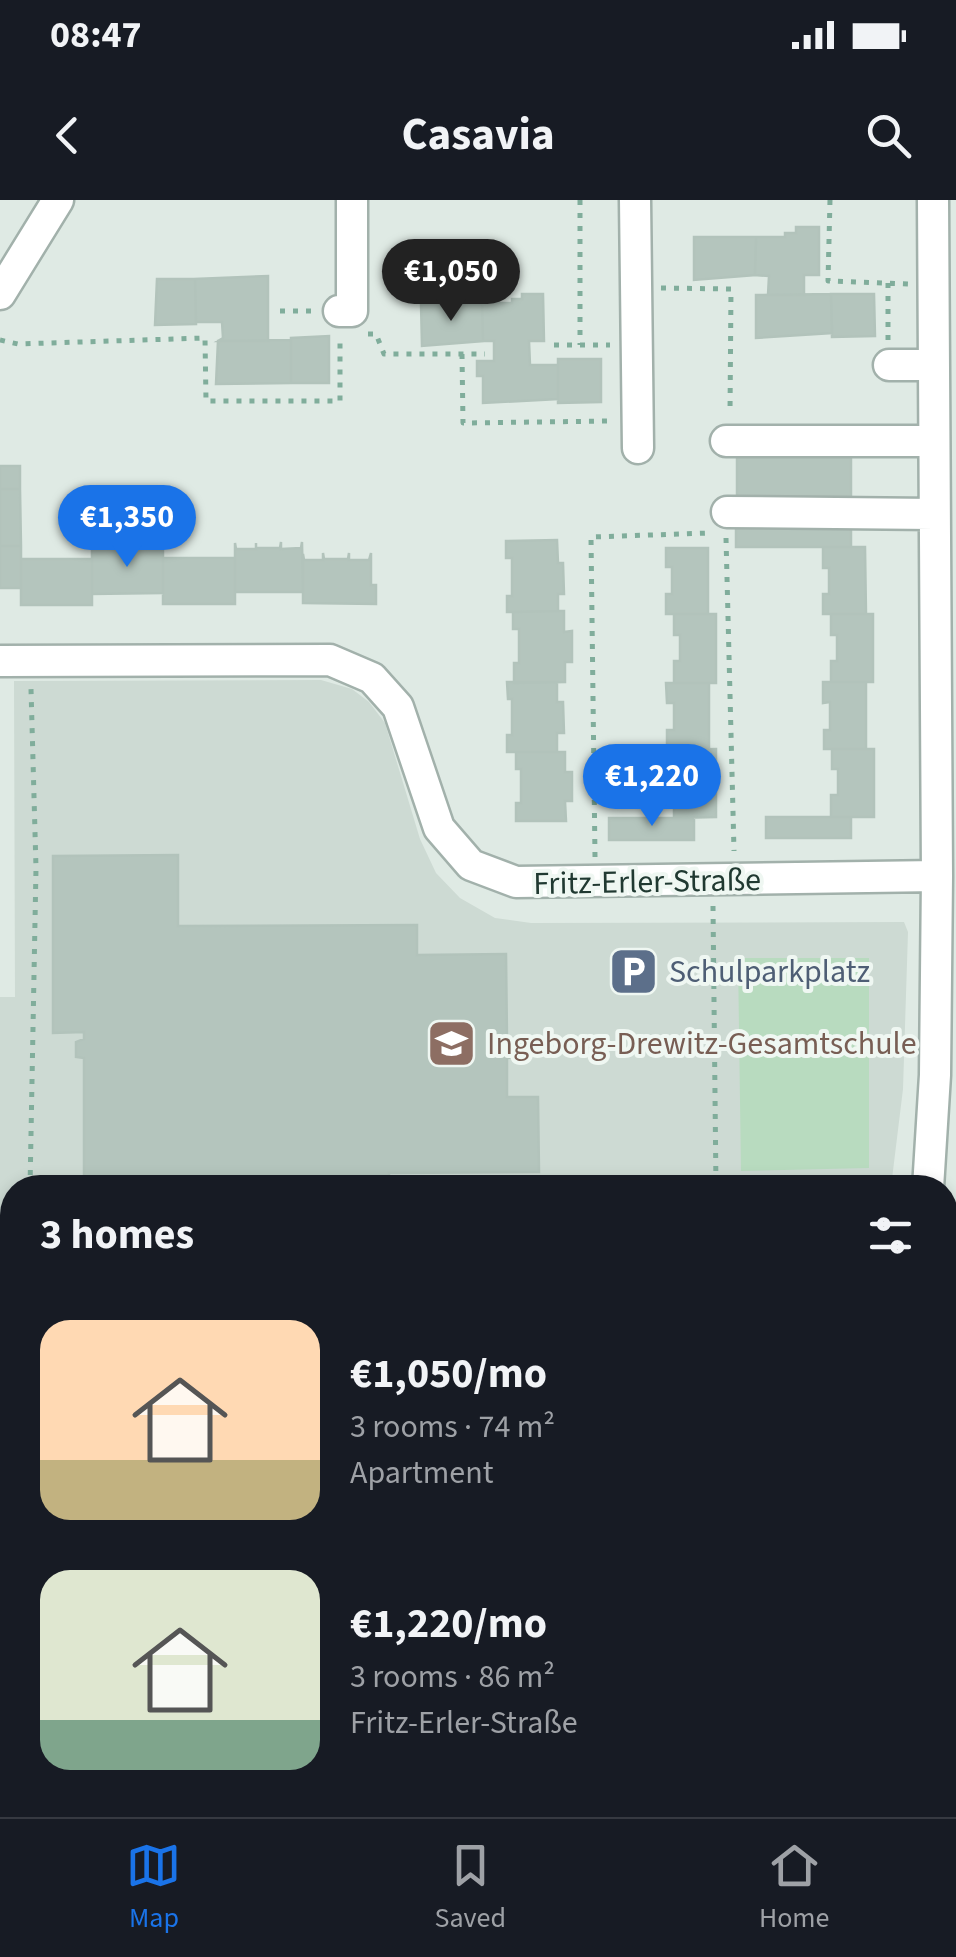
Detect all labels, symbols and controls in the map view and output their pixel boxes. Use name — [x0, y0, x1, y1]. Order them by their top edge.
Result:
text: 08:47 — [50, 8, 142, 62]
text: Casavia — [401, 103, 555, 167]
icon: back — [40, 108, 95, 163]
icon: search — [861, 108, 916, 163]
pin: €1,050 — [370, 239, 532, 324]
text: €1,050 — [404, 248, 498, 294]
pin: €1,350 — [46, 485, 208, 570]
text: €1,350 — [80, 494, 174, 540]
pin: €1,220 — [571, 744, 733, 829]
text: €1,220 — [605, 753, 699, 799]
street label: Fritz-Erler-Straße — [533, 857, 761, 907]
parking icon: Schulparkplatz — [608, 945, 660, 997]
place label: Schulparkplatz — [669, 949, 870, 995]
school or university icon: Ingeborg-Drewitz-Gesamtschule — [426, 1017, 478, 1069]
place label: Ingeborg-Drewitz-Gesamtschule — [487, 1021, 917, 1067]
text: 3 homes — [40, 1205, 194, 1265]
icon: filters — [863, 1208, 918, 1263]
text: €1,050/mo — [350, 1344, 547, 1404]
icon: home — [120, 1360, 240, 1480]
text: 3 rooms · 74 m² — [350, 1404, 555, 1450]
text: Apartment — [350, 1450, 493, 1496]
text: €1,220/mo — [350, 1594, 547, 1654]
icon: home — [120, 1610, 240, 1730]
text: 3 rooms · 86 m² — [350, 1654, 555, 1700]
text: Fritz-Erler-Straße — [350, 1700, 578, 1746]
tab: Map — [126, 1838, 181, 1938]
tab: Saved — [434, 1838, 506, 1938]
tab: Home — [759, 1838, 829, 1938]

